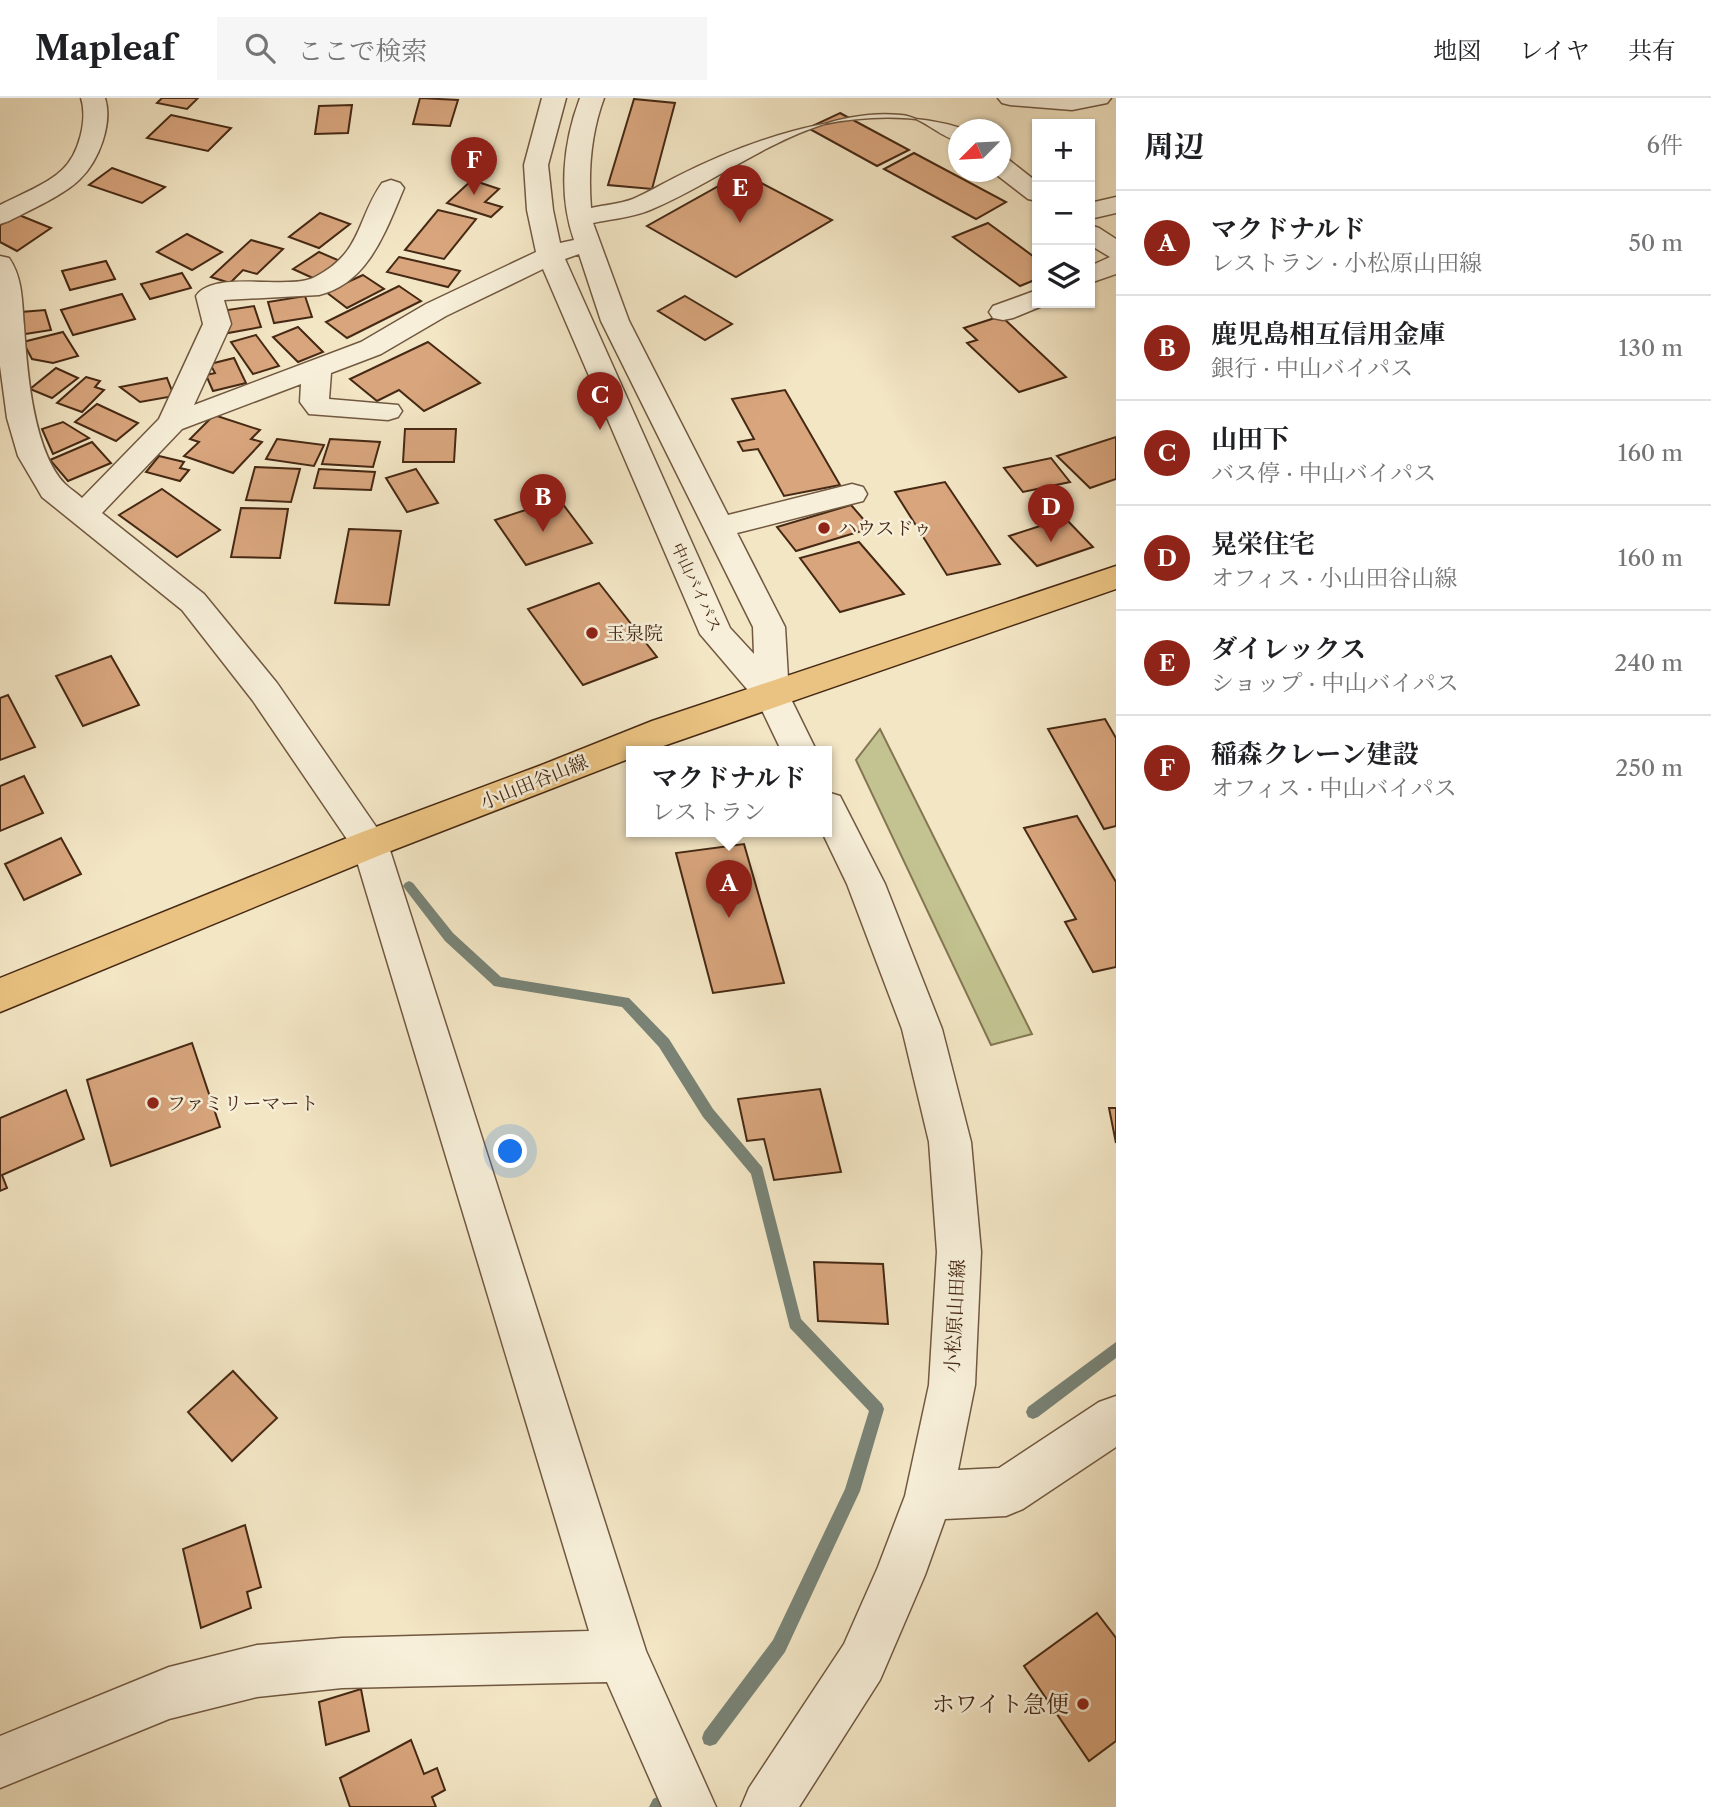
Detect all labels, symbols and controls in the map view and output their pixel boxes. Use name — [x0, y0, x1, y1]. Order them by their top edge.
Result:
search box — [217, 17, 707, 80]
text: Mapleaf — [35, 28, 175, 69]
icon: search — [241, 29, 279, 67]
text: ここで検索 — [297, 35, 427, 67]
text: 地図 — [1433, 36, 1481, 65]
text: レイヤ — [1519, 36, 1590, 65]
text: 共有 — [1628, 36, 1676, 65]
north arrow — [948, 119, 1011, 182]
map controls — [1032, 119, 1095, 308]
button: + — [1032, 119, 1095, 182]
text: 周辺 — [1144, 128, 1204, 165]
text: 6件 — [1647, 131, 1683, 159]
pin: F — [451, 137, 497, 195]
pin: E — [717, 165, 763, 223]
button: − — [1032, 182, 1095, 245]
text: マクドナルド — [1211, 213, 1366, 245]
text: A — [1158, 229, 1176, 257]
text: 50 m — [1628, 229, 1683, 257]
button: layers — [1032, 245, 1095, 308]
text: レストラン · 小松原山田線 — [1211, 249, 1482, 277]
text: 鹿児島相互信用金庫 — [1211, 318, 1445, 350]
text: B — [1158, 334, 1176, 362]
text: 130 m — [1619, 334, 1683, 362]
text: 銀行 · 中山バイパス — [1211, 354, 1413, 382]
pin: C — [577, 372, 623, 430]
text: 山田下 — [1211, 423, 1289, 455]
text: C — [1158, 439, 1176, 467]
text: 160 m — [1618, 439, 1683, 467]
text: バス停 · 中山バイパス — [1211, 459, 1436, 487]
pin: B — [520, 474, 566, 532]
pin: D — [1028, 484, 1074, 542]
place label: ハウスドゥ — [838, 517, 932, 540]
marker: ハウスドゥ — [816, 520, 832, 536]
text: 晃栄住宅 — [1211, 528, 1315, 560]
street label: 中山バイパス — [668, 539, 726, 635]
text: D — [1157, 544, 1177, 572]
text: 160 m — [1618, 544, 1683, 572]
text: オフィス · 小山田谷山線 — [1211, 564, 1457, 592]
place label: 玉泉院 — [606, 622, 663, 645]
marker: 玉泉院 — [584, 625, 600, 641]
text: ダイレックス — [1211, 633, 1366, 665]
text: E — [1159, 649, 1175, 677]
text: 240 m — [1614, 649, 1683, 677]
text: ショップ · 中山バイパス — [1211, 669, 1459, 697]
text: 稲森クレーン建設 — [1211, 738, 1418, 770]
popup — [626, 746, 832, 837]
street label: 小山田谷山線 — [477, 750, 591, 814]
text: F — [1159, 754, 1175, 782]
text: 250 m — [1615, 754, 1683, 782]
text: マクドナルド — [652, 762, 806, 794]
text: オフィス · 中山バイパス — [1211, 774, 1457, 802]
text: レストラン — [652, 798, 766, 826]
pin: A — [706, 860, 752, 918]
place label: ファミリーマート — [167, 1092, 319, 1115]
marker: ファミリーマート — [145, 1095, 161, 1111]
your location — [493, 1134, 527, 1168]
street label: 小松原山田線 — [941, 1258, 969, 1374]
place label: ホワイト急便 — [932, 1690, 1069, 1718]
marker: ホワイト急便 — [1075, 1696, 1091, 1712]

